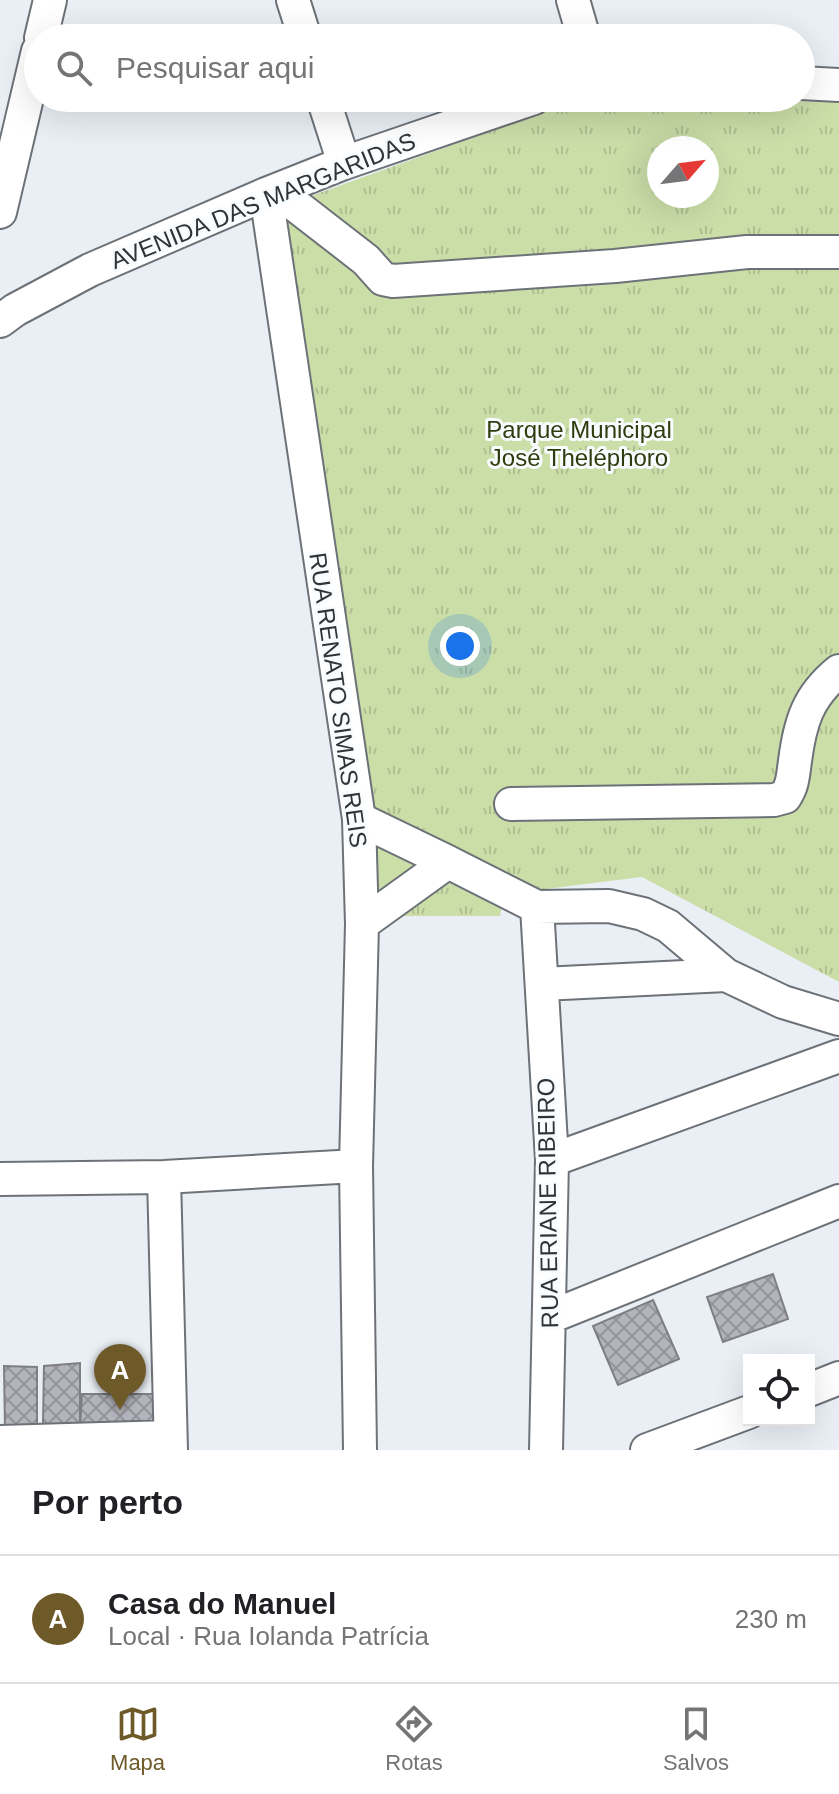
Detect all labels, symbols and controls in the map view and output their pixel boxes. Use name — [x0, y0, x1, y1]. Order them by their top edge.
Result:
search box — [24, 24, 815, 112]
icon: search — [52, 46, 96, 90]
text: Pesquisar aqui — [116, 51, 314, 84]
street label: AVENIDA DAS MARGARIDAS — [106, 127, 419, 274]
north arrow — [647, 136, 719, 208]
park label: Parque Municipal José Theléphoro — [486, 416, 672, 471]
street label: RUA RENATO SIMAS REIS — [304, 551, 373, 849]
your location — [440, 626, 480, 666]
street label: RUA ERIANE RIBEIRO — [532, 1077, 563, 1329]
pin: A — [94, 1344, 146, 1410]
map controls — [743, 1354, 815, 1426]
button: locate — [743, 1354, 815, 1426]
text: Por perto — [32, 1483, 183, 1521]
text: Casa do Manuel — [108, 1587, 336, 1620]
text: A — [49, 1604, 67, 1634]
text: 230 m — [735, 1604, 807, 1634]
text: Local · Rua Iolanda Patrícia — [108, 1621, 429, 1651]
tab: Mapa — [110, 1702, 165, 1776]
tab: Rotas — [385, 1702, 443, 1776]
tab: Salvos — [663, 1702, 729, 1776]

